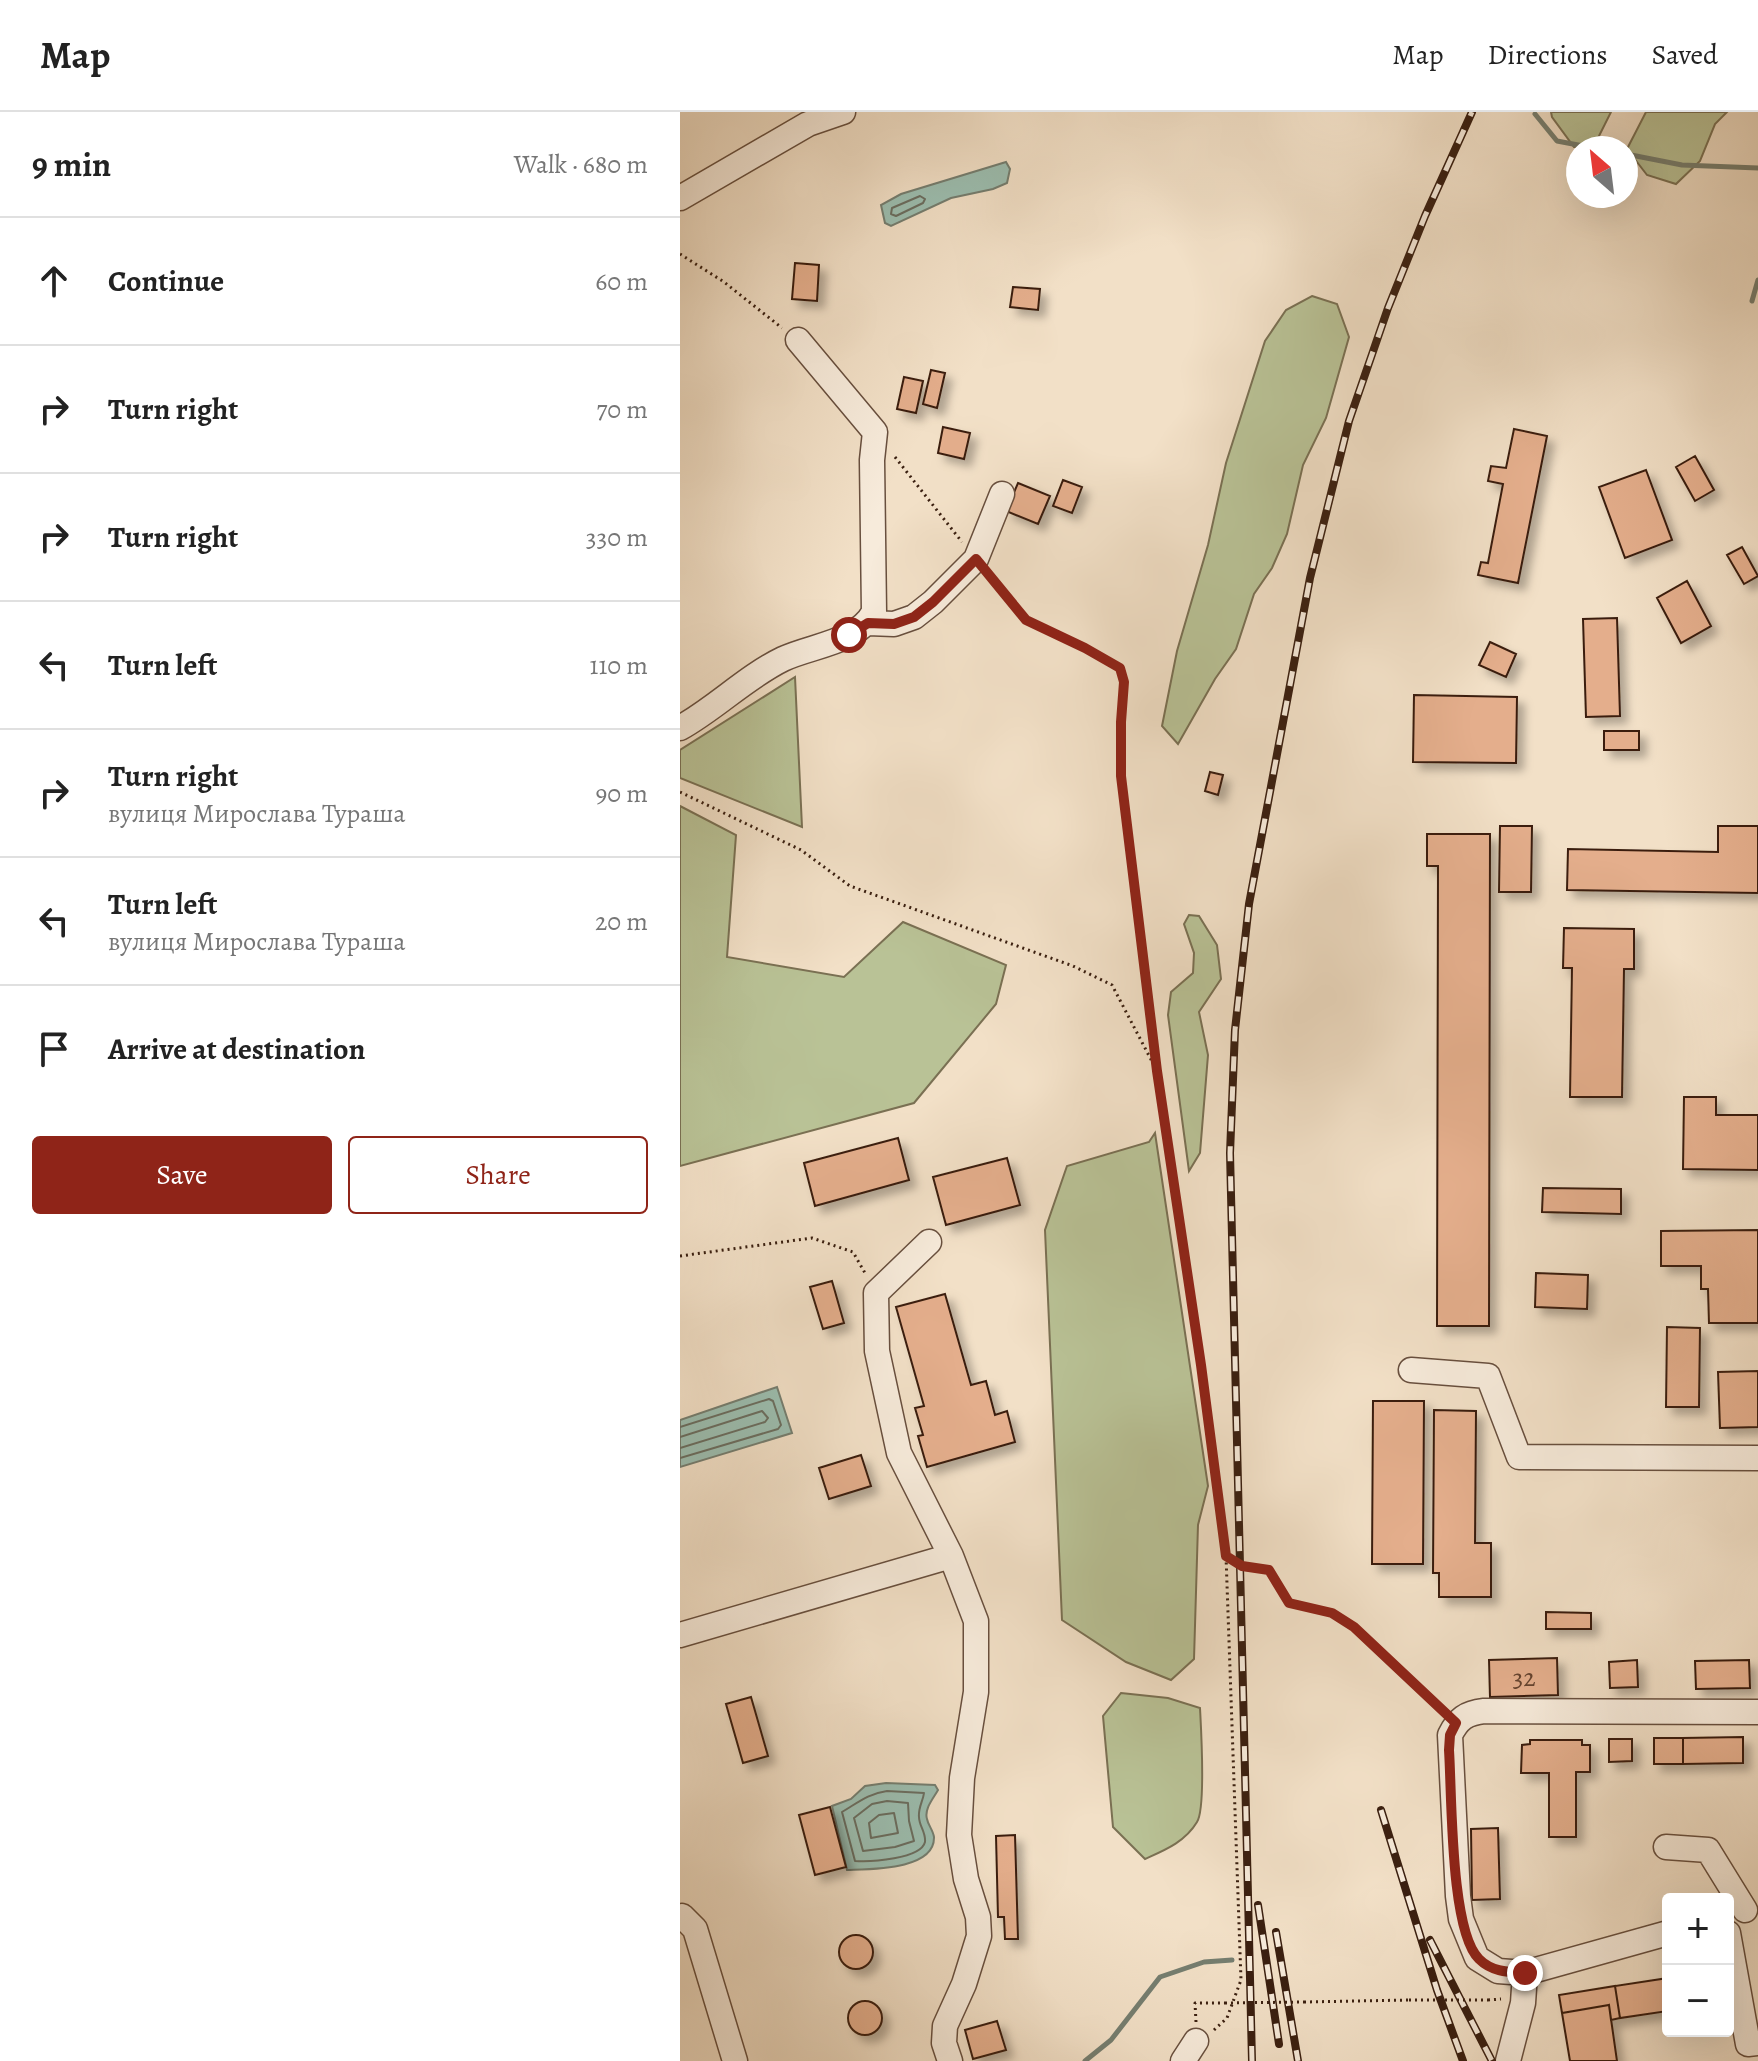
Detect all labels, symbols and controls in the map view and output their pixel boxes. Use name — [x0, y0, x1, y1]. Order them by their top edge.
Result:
text: Map — [40, 29, 110, 81]
text: Map — [1392, 36, 1443, 74]
text: Directions — [1487, 36, 1608, 74]
text: Saved — [1652, 36, 1718, 74]
north arrow — [1566, 136, 1638, 208]
text: 9 min — [32, 141, 111, 188]
text: Walk · 680 m — [514, 147, 648, 182]
icon: ahead — [32, 259, 76, 303]
text: Continue — [108, 261, 224, 301]
text: 60 m — [595, 264, 648, 299]
icon: right — [32, 387, 76, 431]
text: Turn right — [108, 389, 238, 429]
text: 70 m — [596, 392, 648, 427]
icon: right — [32, 515, 76, 559]
text: Turn right — [108, 517, 238, 557]
text: 330 m — [586, 520, 648, 555]
route start — [831, 617, 867, 653]
icon: left — [32, 643, 76, 687]
text: Turn left — [108, 645, 217, 685]
text: 110 m — [590, 648, 648, 683]
text: Turn right — [108, 756, 238, 796]
icon: right — [32, 771, 76, 815]
text: 90 m — [596, 776, 648, 811]
text: вулиця Мирослава Тураша — [108, 796, 406, 831]
text: Turn left — [108, 884, 217, 924]
icon: left — [32, 899, 76, 943]
text: 20 m — [595, 904, 648, 939]
text: вулиця Мирослава Тураша — [108, 924, 406, 959]
icon: arrive — [32, 1027, 76, 1071]
text: Arrive at destination — [108, 1029, 365, 1069]
button: Save — [32, 1136, 332, 1214]
button: Share — [348, 1136, 648, 1214]
house number: 32 — [1512, 1660, 1536, 1695]
map controls — [1662, 1893, 1734, 2037]
button: + — [1662, 1893, 1734, 1965]
route end — [1507, 1955, 1543, 1991]
button: − — [1662, 1965, 1734, 2037]

